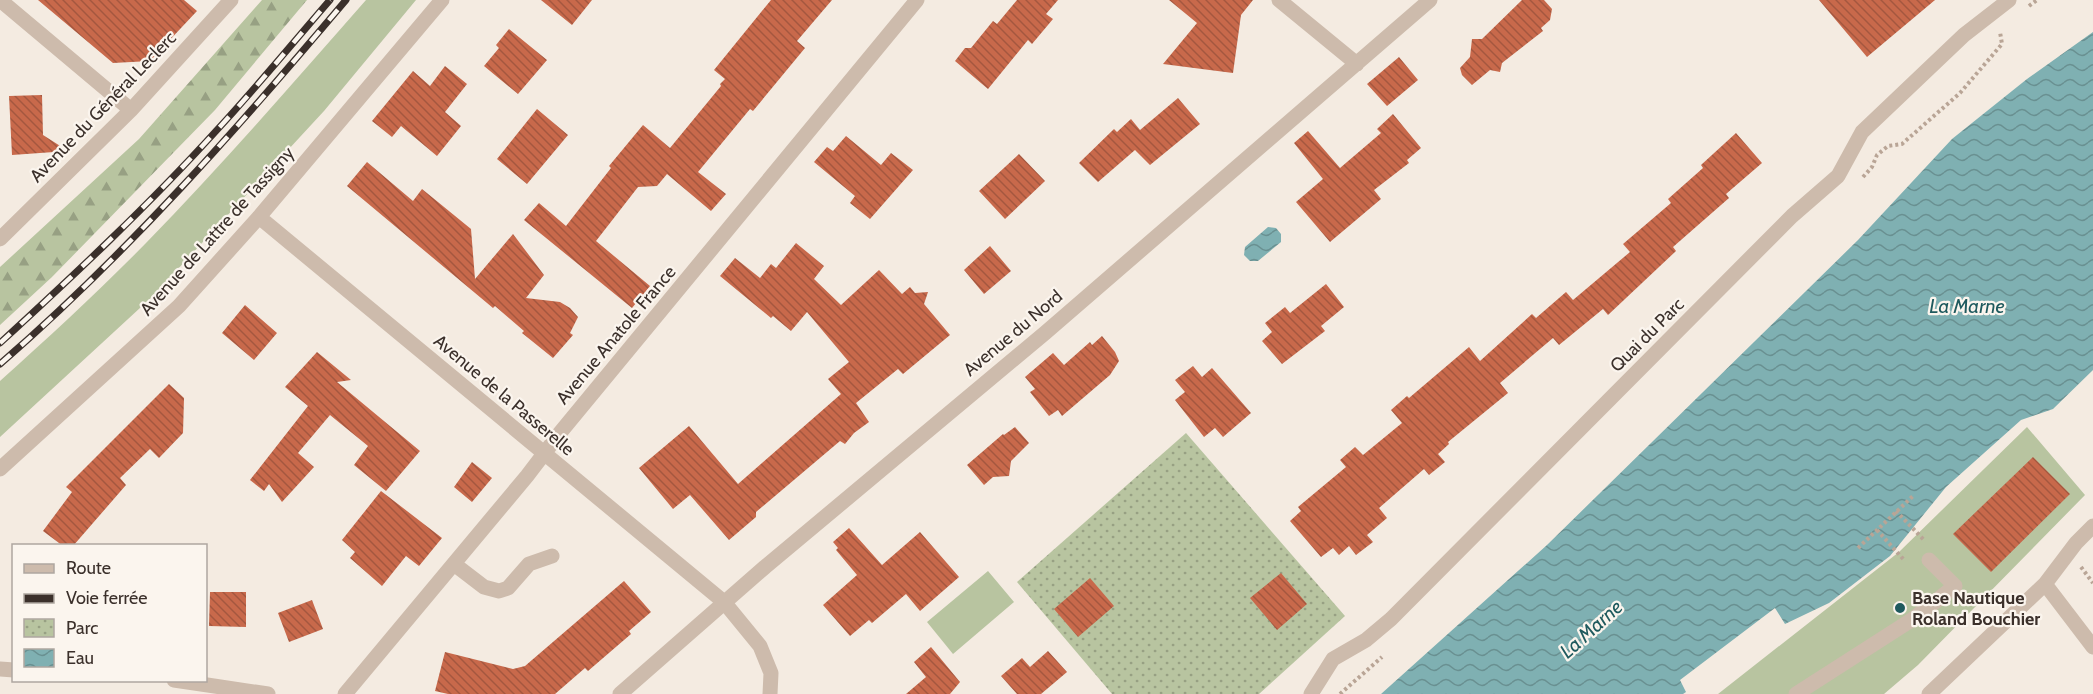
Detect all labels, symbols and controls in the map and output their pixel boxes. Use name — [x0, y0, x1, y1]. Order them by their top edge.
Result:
street label: Avenue du Général Leclerc — [25, 27, 181, 187]
street label: Avenue de Lattre de Tassigny — [135, 142, 299, 320]
street label: Avenue Anatole France — [552, 261, 680, 409]
street label: Avenue du Nord — [959, 285, 1067, 381]
street label: Quai du Parc — [1605, 293, 1689, 377]
water label: La Marne — [1929, 294, 2005, 318]
street label: Avenue de la Passerelle — [429, 330, 579, 460]
legend — [12, 544, 207, 682]
text: Route — [66, 557, 111, 579]
text: Voie ferrée — [66, 587, 147, 609]
place label: Base Nautique Roland Bouchier — [1912, 587, 2040, 630]
water label: La Marne — [1555, 595, 1627, 663]
marker: Base Nautique Roland Bouchier — [1893, 601, 1907, 615]
text: Parc — [66, 617, 98, 639]
text: Eau — [66, 647, 94, 669]

